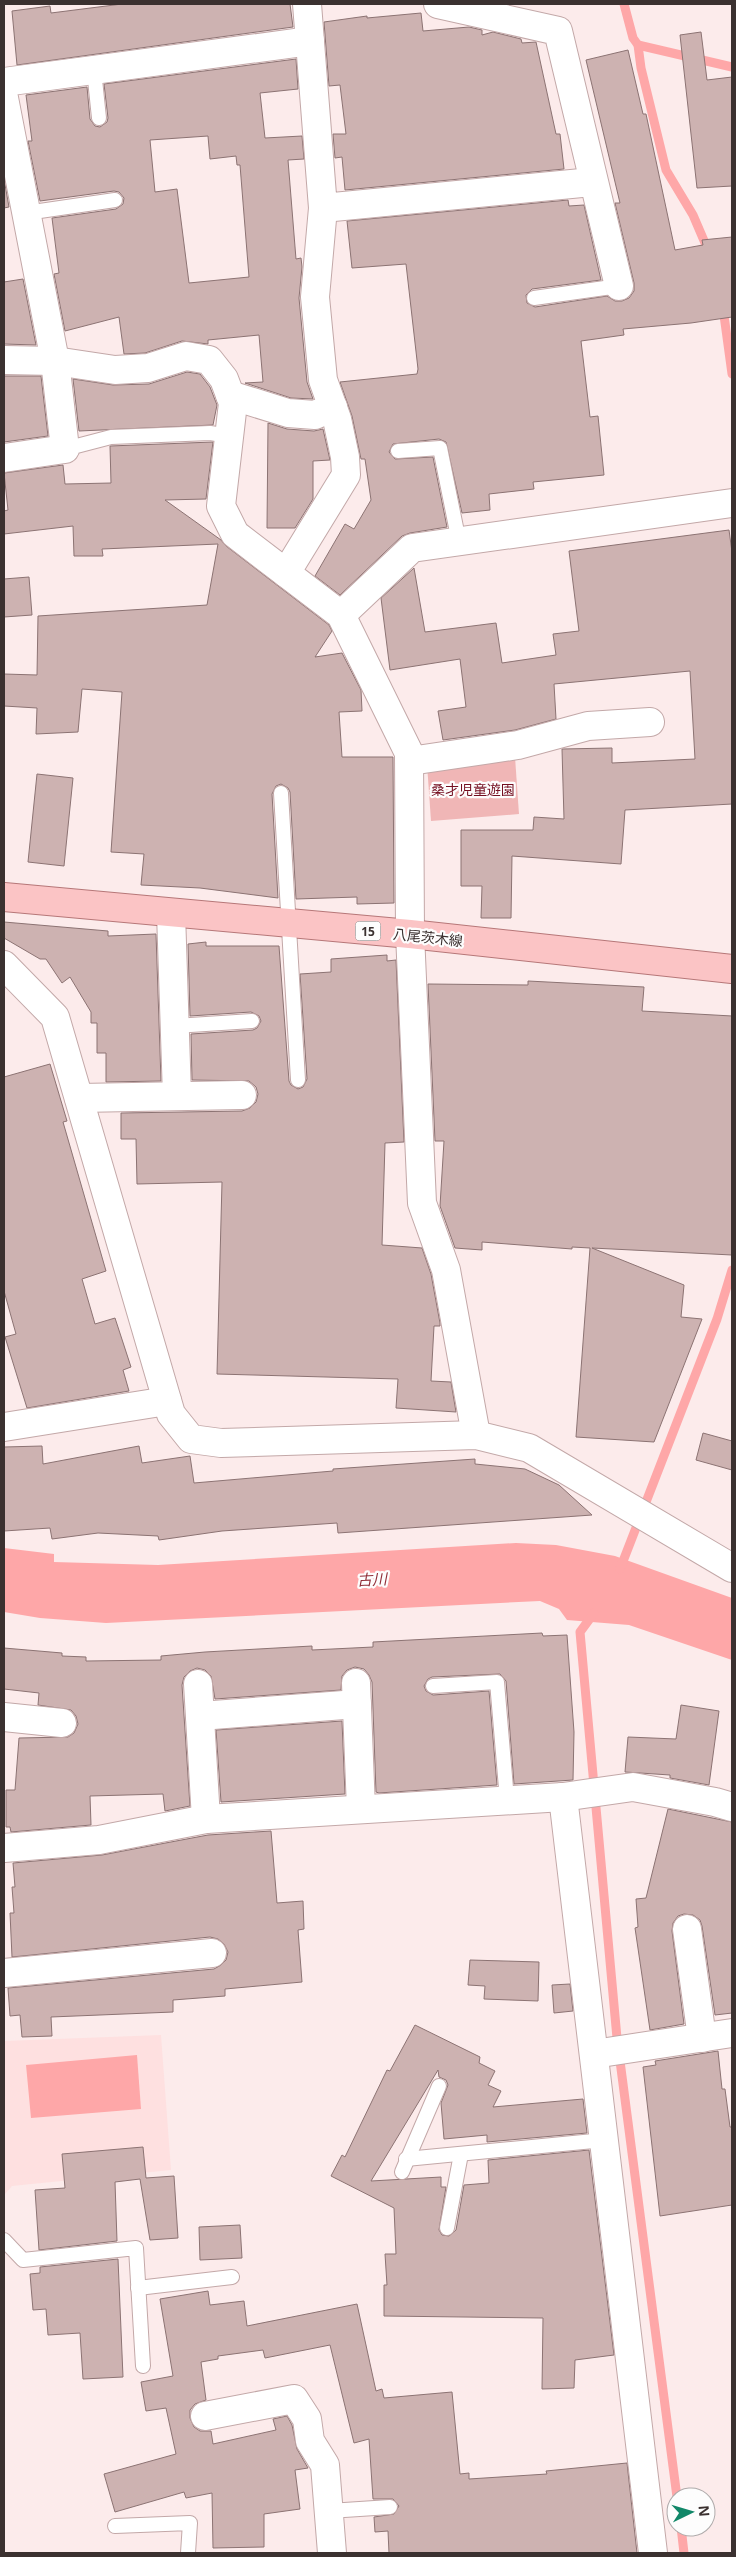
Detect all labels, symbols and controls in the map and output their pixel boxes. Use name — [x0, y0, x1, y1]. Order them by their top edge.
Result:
park label: 桑才児童遊園 — [431, 780, 515, 799]
road number: 15 — [356, 921, 380, 940]
street label: 八尾茨木線 — [392, 924, 464, 950]
water label: 古川 — [356, 1568, 389, 1590]
north arrow — [666, 2487, 716, 2537]
text: N — [694, 2504, 714, 2517]

